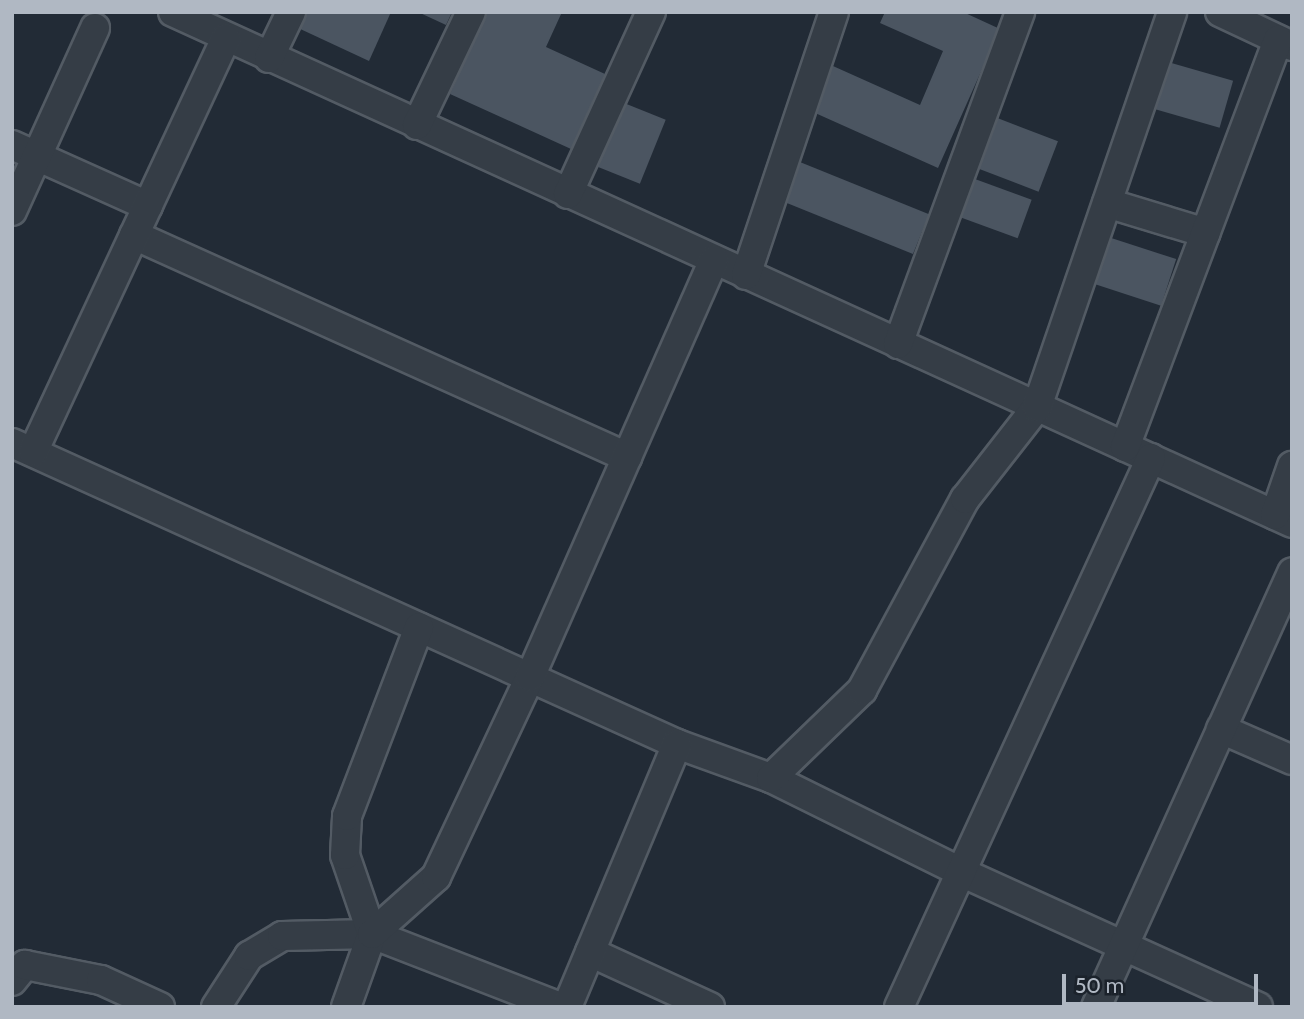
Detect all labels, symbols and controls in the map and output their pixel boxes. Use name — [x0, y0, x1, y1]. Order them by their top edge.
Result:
scale bar — [1066, 960, 1262, 1004]
text: 50 m — [1075, 973, 1124, 998]

